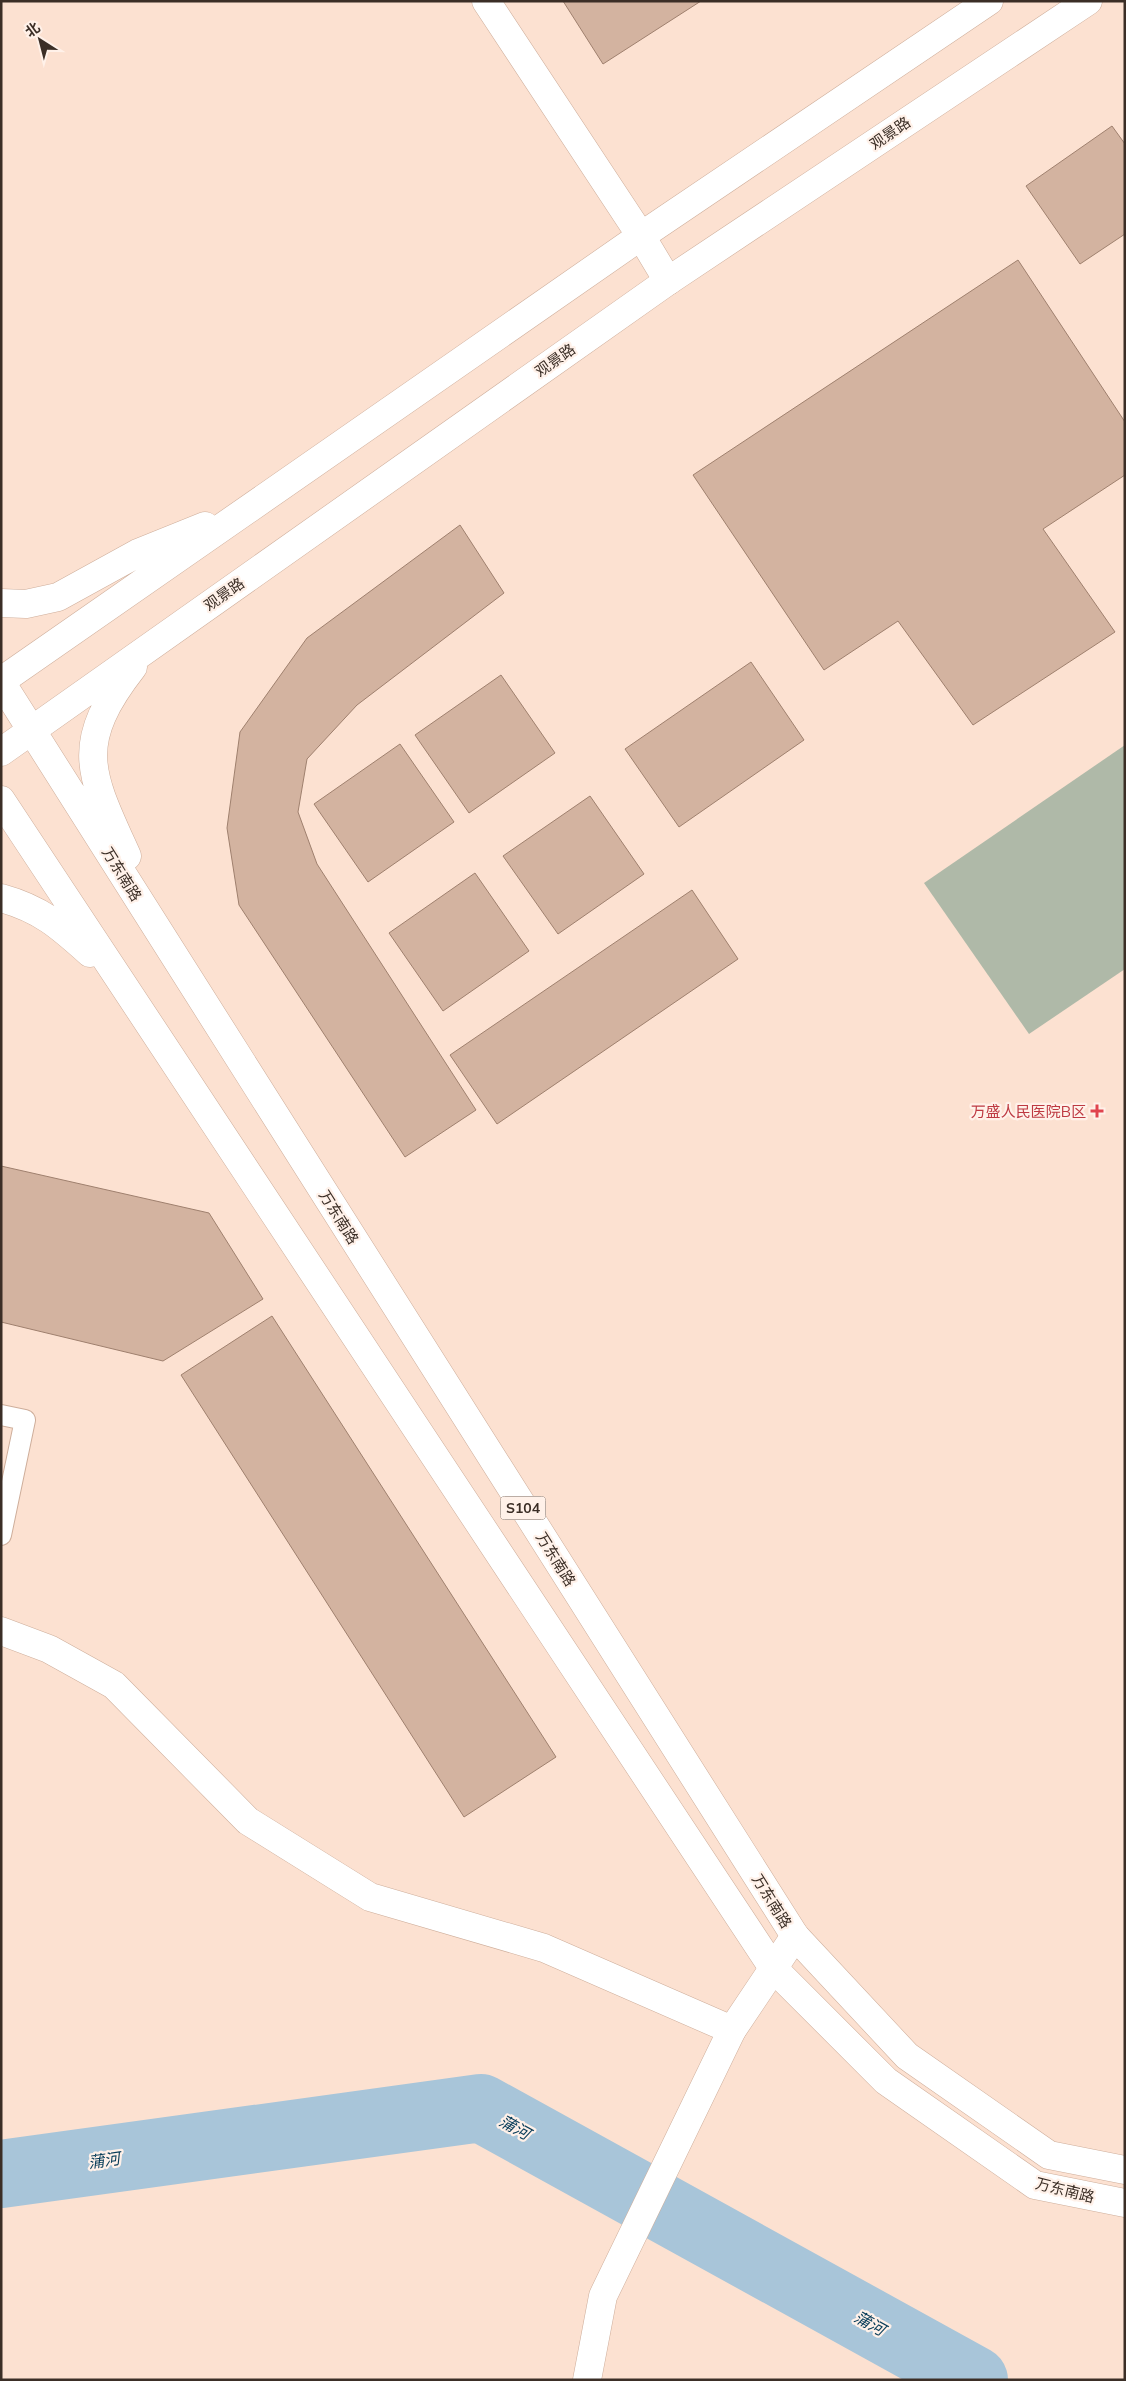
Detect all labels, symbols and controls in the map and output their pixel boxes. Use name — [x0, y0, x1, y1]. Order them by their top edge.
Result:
north arrow — [15, 15, 65, 65]
text: 北 — [21, 18, 43, 41]
street label: 观景路 — [866, 113, 914, 153]
street label: 观景路 — [531, 339, 579, 381]
street label: 观景路 — [200, 573, 248, 615]
street label: 万东南路 — [98, 844, 146, 904]
place label: 万盛人民医院B区 — [971, 1102, 1086, 1121]
marker: 万盛人民医院B区 — [1090, 1104, 1104, 1118]
street label: 万东南路 — [315, 1187, 363, 1247]
road number: S104 — [500, 1496, 546, 1520]
street label: 万东南路 — [532, 1529, 580, 1589]
street label: 万东南路 — [748, 1871, 796, 1931]
water label: 蒲河 — [496, 2110, 536, 2145]
water label: 蒲河 — [87, 2147, 124, 2172]
street label: 万东南路 — [1034, 2174, 1096, 2206]
water label: 蒲河 — [851, 2306, 891, 2341]

